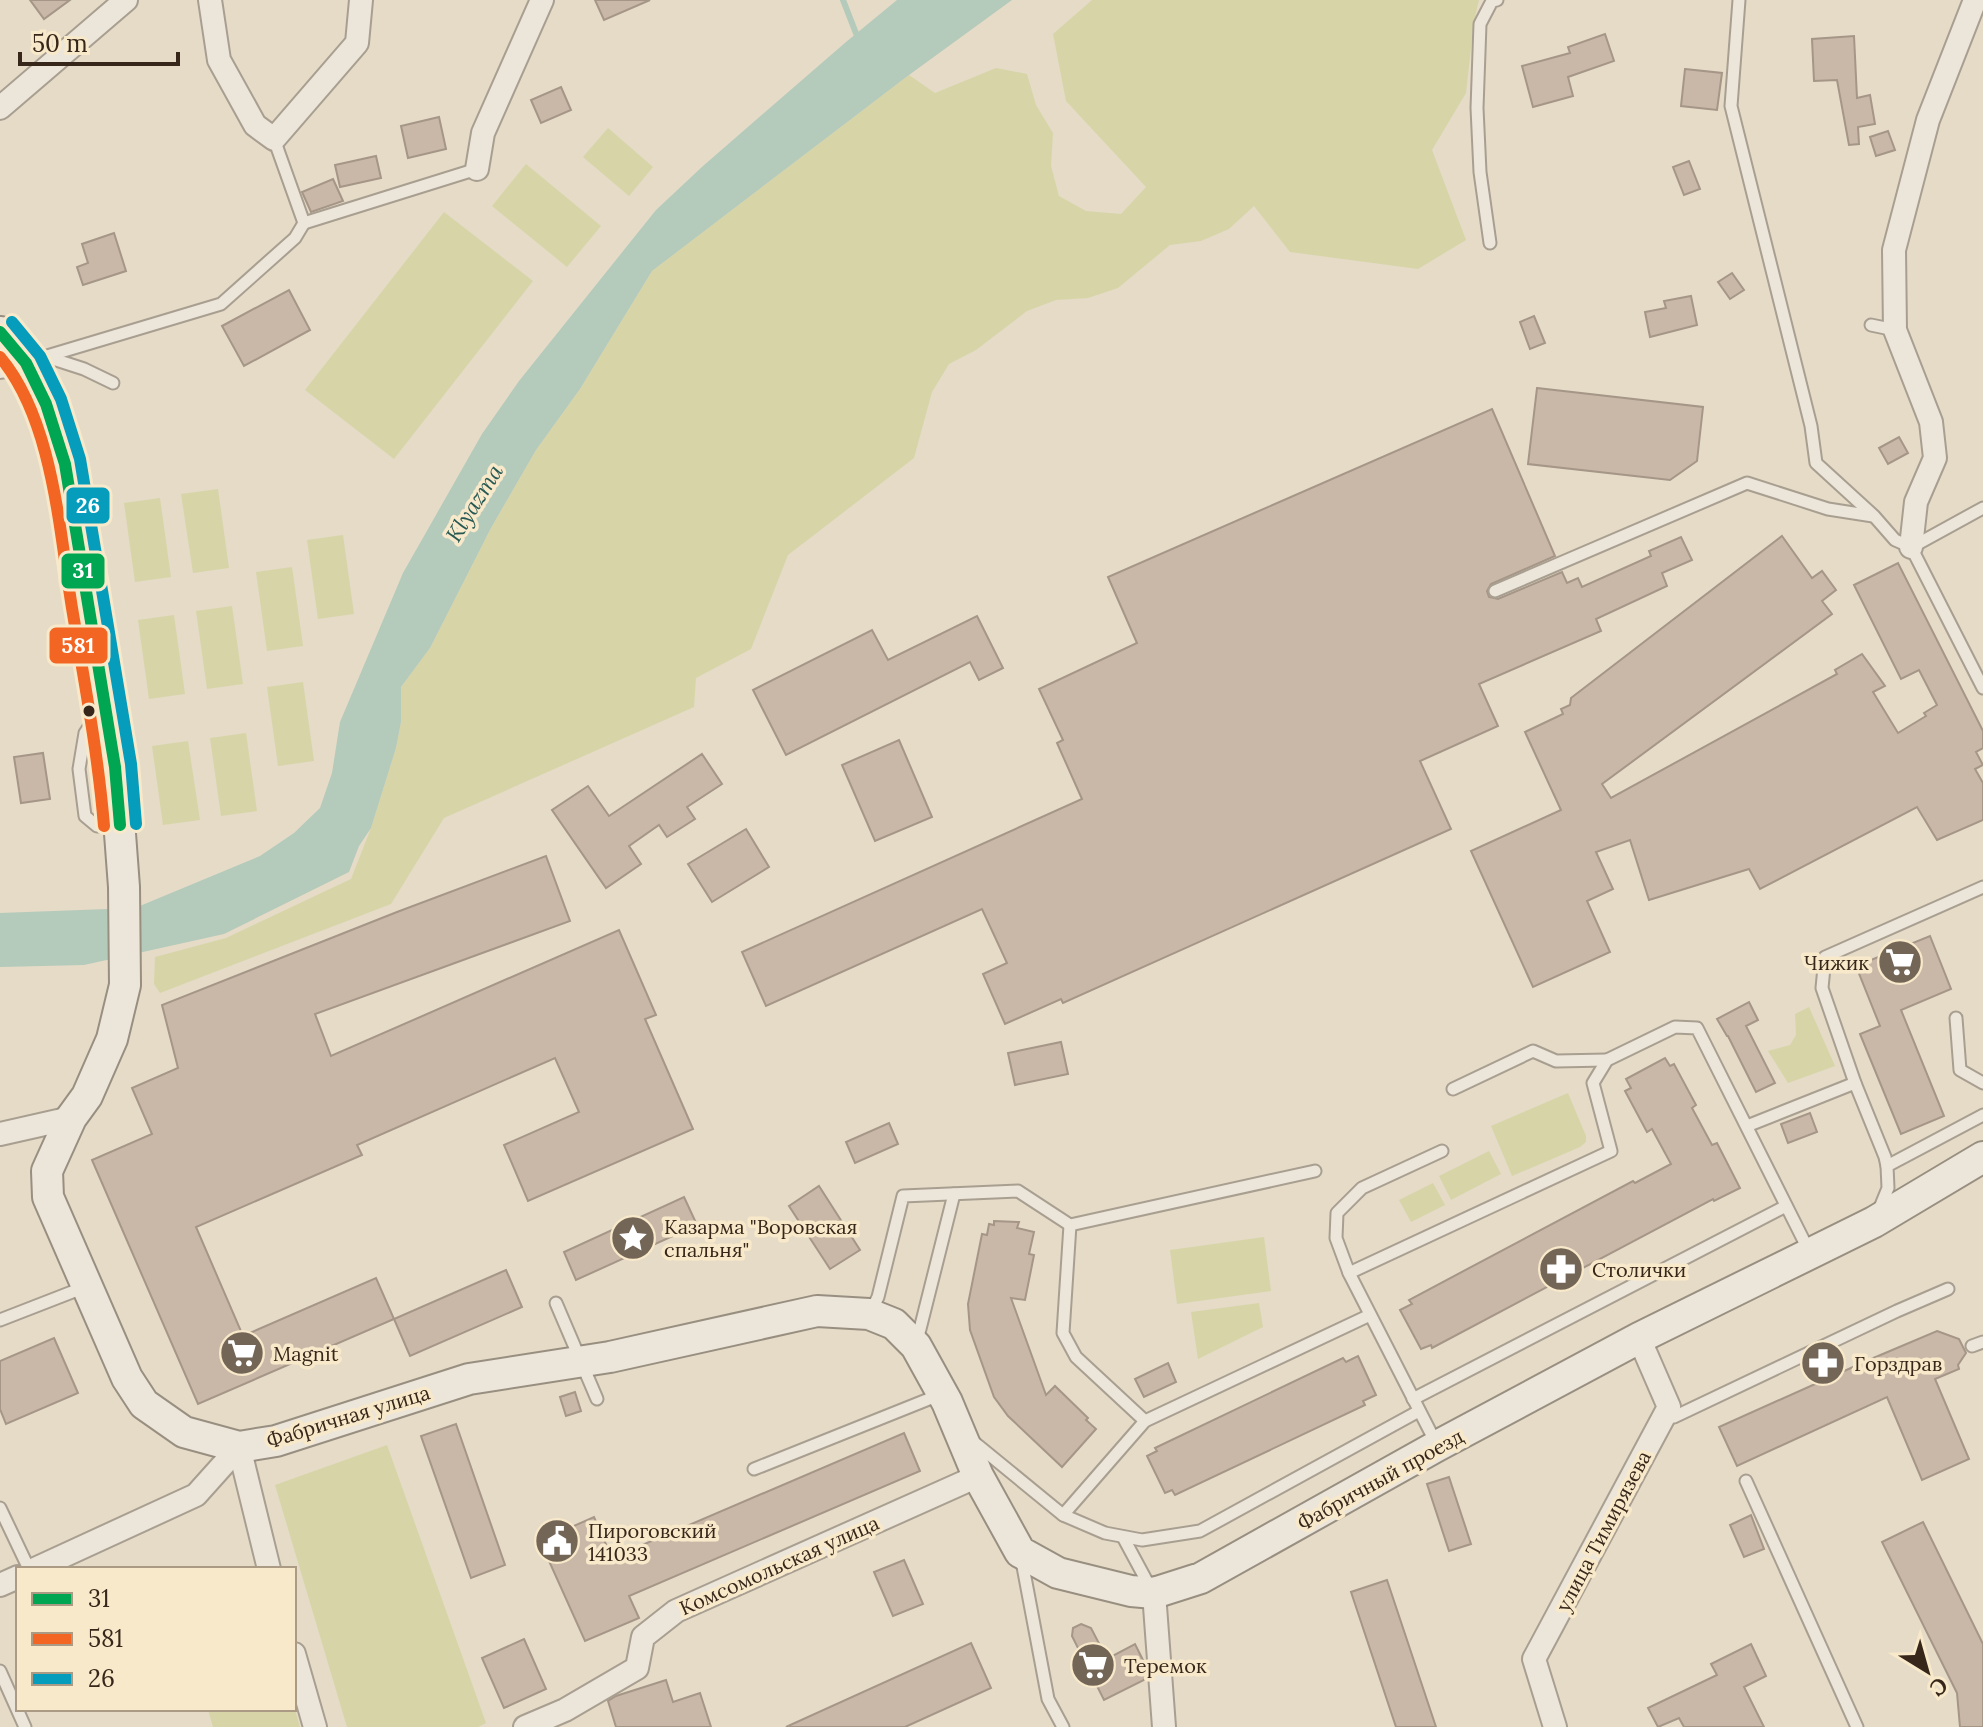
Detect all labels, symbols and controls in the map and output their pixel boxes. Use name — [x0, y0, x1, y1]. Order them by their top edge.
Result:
scale bar — [20, 16, 178, 66]
text: 50 m — [32, 28, 88, 59]
water label: Klyazma — [439, 458, 509, 547]
line badge: 26 — [65, 486, 111, 525]
text: 26 — [76, 491, 100, 519]
line badge: 31 — [60, 552, 106, 590]
text: 31 — [72, 556, 94, 584]
line badge: 581 — [48, 626, 109, 665]
text: 581 — [61, 631, 95, 659]
unlabelled marker — [81, 703, 97, 719]
supermarket icon: Чижик — [1876, 938, 1924, 986]
place label: Чижик — [1804, 950, 1869, 975]
place icon: Казарма "Воровская спальня" — [609, 1214, 657, 1262]
place label: Казарма "Воровская спальня" — [664, 1214, 857, 1262]
pharmacy icon: Столички — [1537, 1245, 1585, 1293]
place label: Столички — [1592, 1257, 1686, 1282]
supermarket icon: Magnit — [218, 1329, 266, 1377]
pharmacy icon: Горздрав — [1799, 1339, 1847, 1387]
place label: Magnit — [273, 1341, 339, 1366]
place label: Горздрав — [1854, 1351, 1942, 1376]
street label: Фабричная улица — [263, 1379, 433, 1453]
street label: Фабричный проезд — [1293, 1423, 1468, 1535]
street label: улица Тимирязева — [1550, 1446, 1656, 1616]
street label: Комсомольская улица — [675, 1510, 883, 1620]
public building icon: Пироговский 141033 — [533, 1517, 581, 1565]
place label: Пироговский 141033 — [588, 1518, 717, 1566]
legend — [16, 1567, 296, 1711]
text: 31 — [88, 1583, 110, 1614]
text: 581 — [88, 1623, 123, 1654]
north arrow — [1887, 1631, 1967, 1711]
supermarket icon: Теремок — [1069, 1641, 1117, 1689]
place label: Теремок — [1124, 1653, 1207, 1678]
text: 26 — [88, 1663, 115, 1694]
text: С — [1925, 1671, 1954, 1703]

